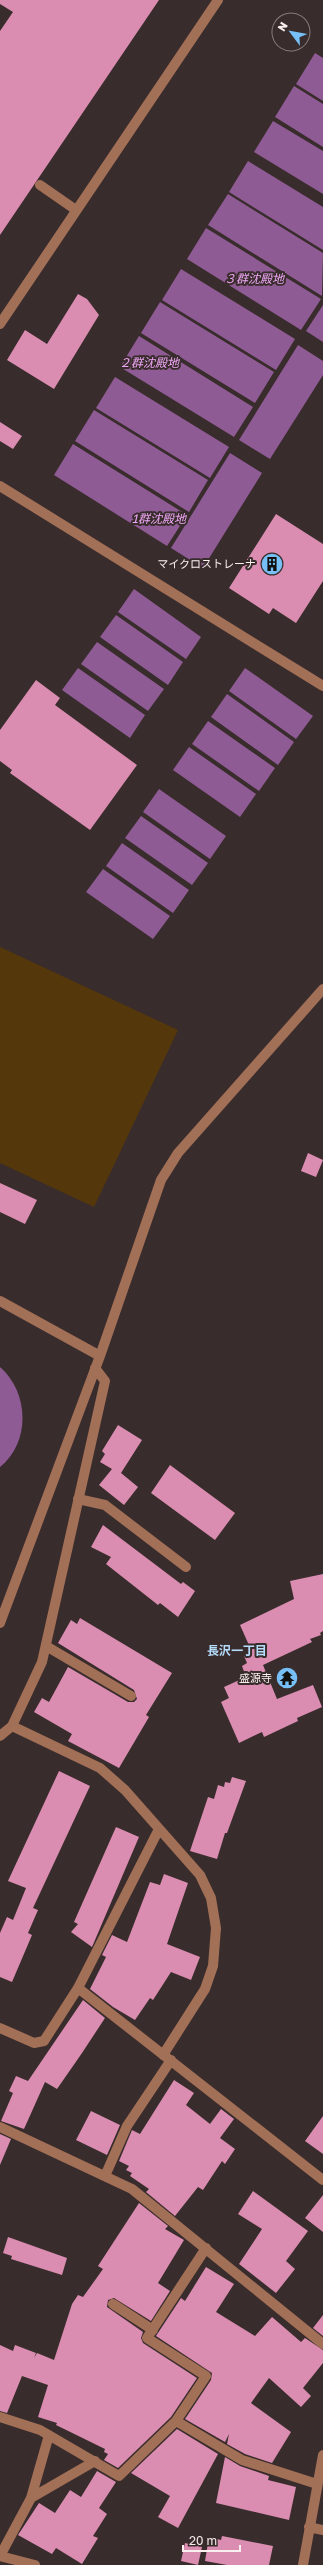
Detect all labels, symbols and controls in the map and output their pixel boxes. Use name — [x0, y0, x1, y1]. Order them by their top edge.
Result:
north arrow — [271, 12, 311, 52]
text: N — [274, 19, 290, 33]
water label: ３群沈殿地 — [224, 271, 286, 286]
water label: ２群沈殿地 — [119, 355, 181, 370]
water label: 1群沈殿地 — [132, 511, 188, 526]
building icon: マイクロストレーナ — [259, 551, 285, 577]
place label: マイクロストレーナ — [157, 557, 256, 570]
district label: 長沢一丁目 — [207, 1643, 267, 1658]
temple icon: 盛源寺 — [274, 1665, 300, 1691]
place label: 盛源寺 — [239, 1671, 272, 1684]
scale bar — [183, 2527, 240, 2553]
text: 20 m — [189, 2533, 217, 2548]

